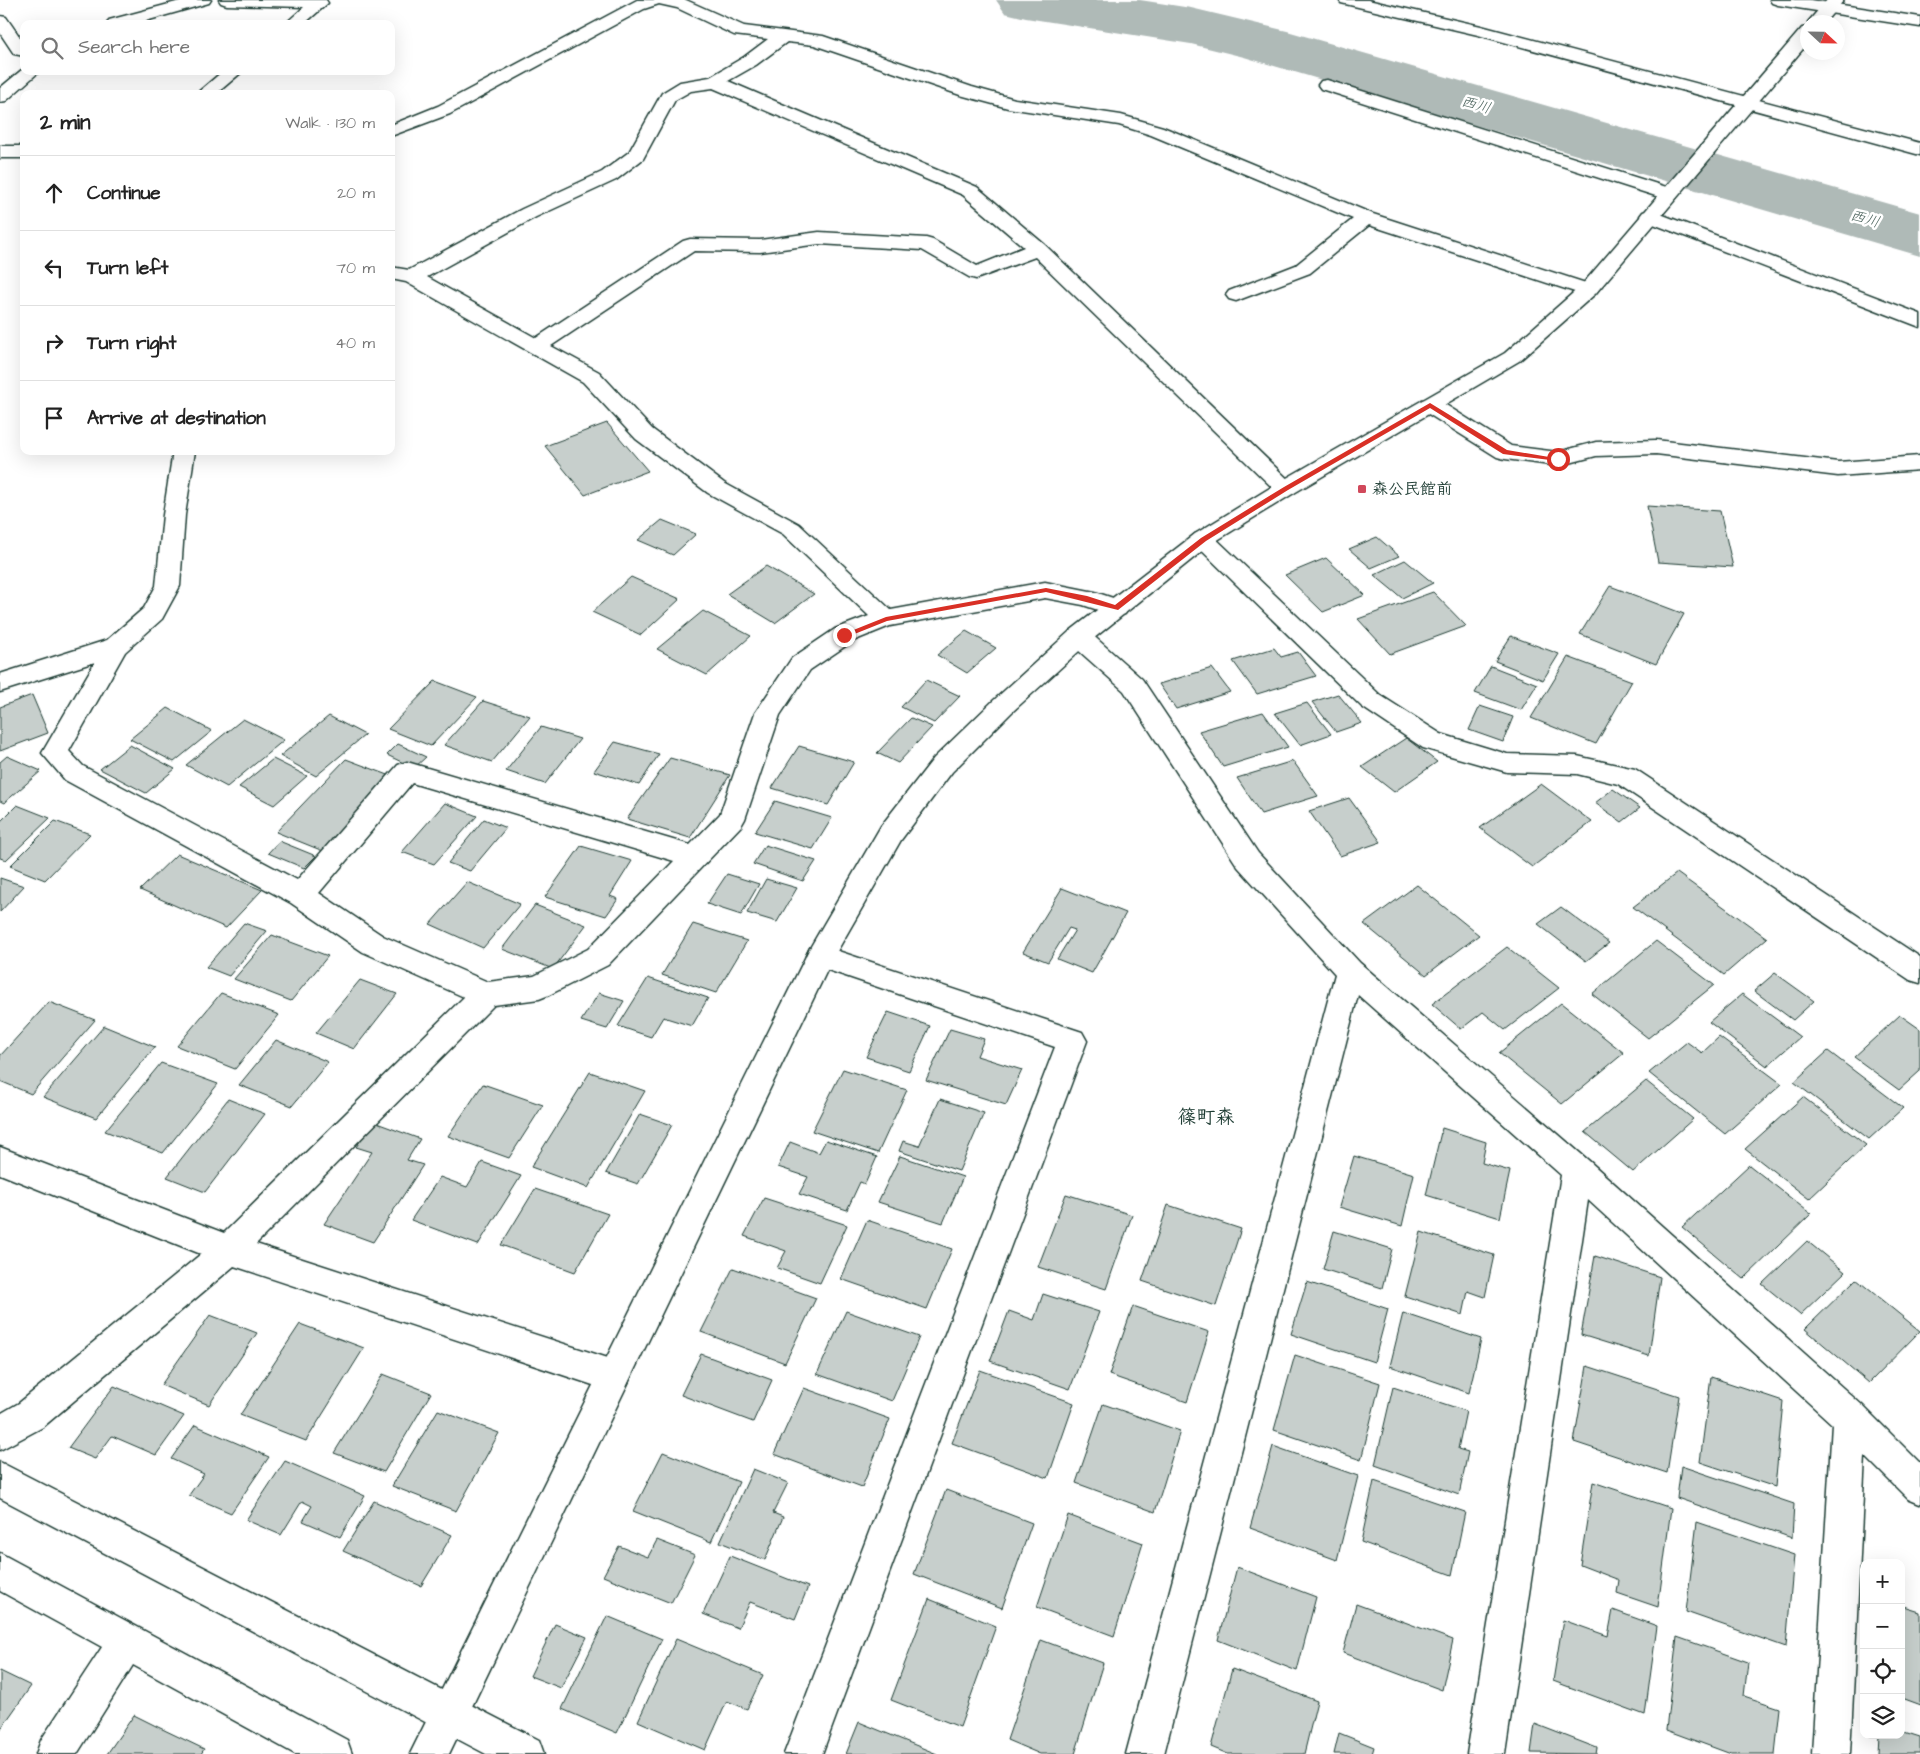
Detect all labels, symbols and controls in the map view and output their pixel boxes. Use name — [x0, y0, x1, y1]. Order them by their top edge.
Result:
north arrow — [1800, 15, 1845, 60]
search box — [20, 20, 395, 75]
icon: search — [38, 34, 66, 62]
text: Search here — [78, 34, 190, 61]
water label: 西川 — [1459, 91, 1493, 119]
text: 2 min — [40, 108, 90, 137]
text: Walk · 130 m — [285, 112, 375, 134]
icon: ahead — [40, 179, 68, 207]
text: Continue — [87, 180, 161, 207]
text: 20 m — [337, 182, 375, 204]
water label: 西川 — [1848, 205, 1882, 233]
icon: left — [40, 254, 68, 282]
text: Turn left — [87, 255, 168, 282]
text: 70 m — [336, 257, 375, 279]
icon: right — [40, 329, 68, 357]
text: Turn right — [87, 330, 176, 357]
text: 40 m — [335, 332, 375, 354]
icon: arrive — [40, 404, 68, 432]
text: Arrive at destination — [87, 405, 266, 432]
route start — [1547, 448, 1570, 471]
place label: 森公民館前 — [1372, 478, 1452, 500]
marker: 森公民館前 — [1356, 483, 1368, 495]
route end — [833, 624, 856, 647]
district label: 篠町森 — [1177, 1104, 1235, 1131]
map controls — [1860, 1559, 1905, 1739]
button: + — [1860, 1559, 1905, 1604]
button: − — [1860, 1604, 1905, 1649]
button: locate — [1860, 1649, 1905, 1694]
button: layers — [1860, 1694, 1905, 1739]

